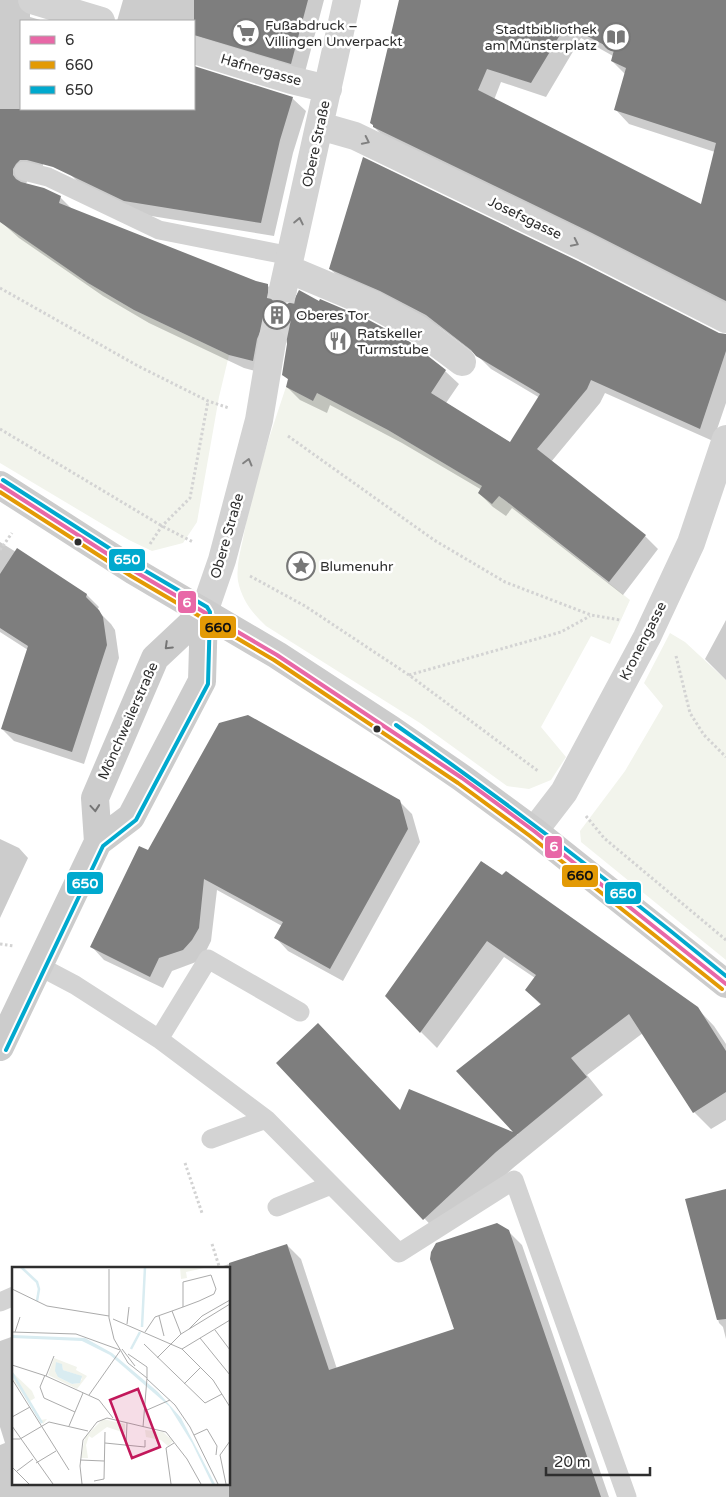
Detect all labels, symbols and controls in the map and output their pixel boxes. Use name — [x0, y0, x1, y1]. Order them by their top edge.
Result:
place label: Fußabdruck – Villingen Unverpackt — [265, 17, 403, 50]
supermarket icon: Fußabdruck – Villingen Unverpackt — [231, 18, 261, 48]
legend — [20, 20, 195, 110]
place label: Stadtbibliothek am Münsterplatz — [485, 21, 597, 54]
library icon: Stadtbibliothek am Münsterplatz — [601, 22, 631, 52]
text: 6 — [65, 31, 74, 49]
street label: Hafnergasse — [219, 50, 303, 90]
text: 660 — [65, 56, 93, 74]
text: 650 — [65, 81, 93, 99]
street label: Obere Straße — [299, 99, 333, 189]
one-way arrow — [361, 135, 370, 146]
street label: Josefsgasse — [485, 193, 565, 243]
one-way arrow — [293, 217, 304, 226]
one-way arrow — [570, 236, 579, 247]
building icon: Oberes Tor — [262, 300, 292, 330]
place label: Oberes Tor — [296, 307, 370, 324]
place label: Ratskeller Turmstube — [357, 325, 429, 358]
restaurant icon: Ratskeller Turmstube — [323, 326, 353, 356]
one-way arrow — [242, 458, 253, 466]
street label: Obere Straße — [207, 491, 247, 581]
unlabelled marker — [73, 537, 83, 547]
line badge: 650 — [108, 548, 146, 572]
text: 650 — [114, 551, 140, 568]
place icon: Blumenuhr — [286, 551, 316, 581]
place label: Blumenuhr — [320, 558, 394, 575]
line badge: 6 — [177, 590, 197, 614]
text: 6 — [183, 594, 192, 611]
street label: Kronengasse — [616, 599, 670, 683]
line badge: 660 — [199, 615, 237, 639]
text: 660 — [205, 619, 231, 636]
one-way arrow — [165, 640, 174, 649]
street label: Mönchweilerstraße — [94, 659, 162, 783]
unlabelled marker — [372, 724, 382, 734]
one-way arrow — [90, 804, 101, 812]
line badge: 6 — [544, 835, 563, 859]
text: 6 — [550, 838, 559, 855]
line badge: 660 — [561, 864, 599, 888]
text: 660 — [567, 867, 593, 884]
line badge: 650 — [66, 871, 104, 895]
text: 650 — [72, 875, 98, 892]
line badge: 650 — [604, 881, 642, 905]
text: 650 — [610, 885, 636, 902]
inset map — [12, 1267, 230, 1484]
scale bar — [546, 1444, 650, 1476]
text: 20 m — [554, 1453, 591, 1471]

